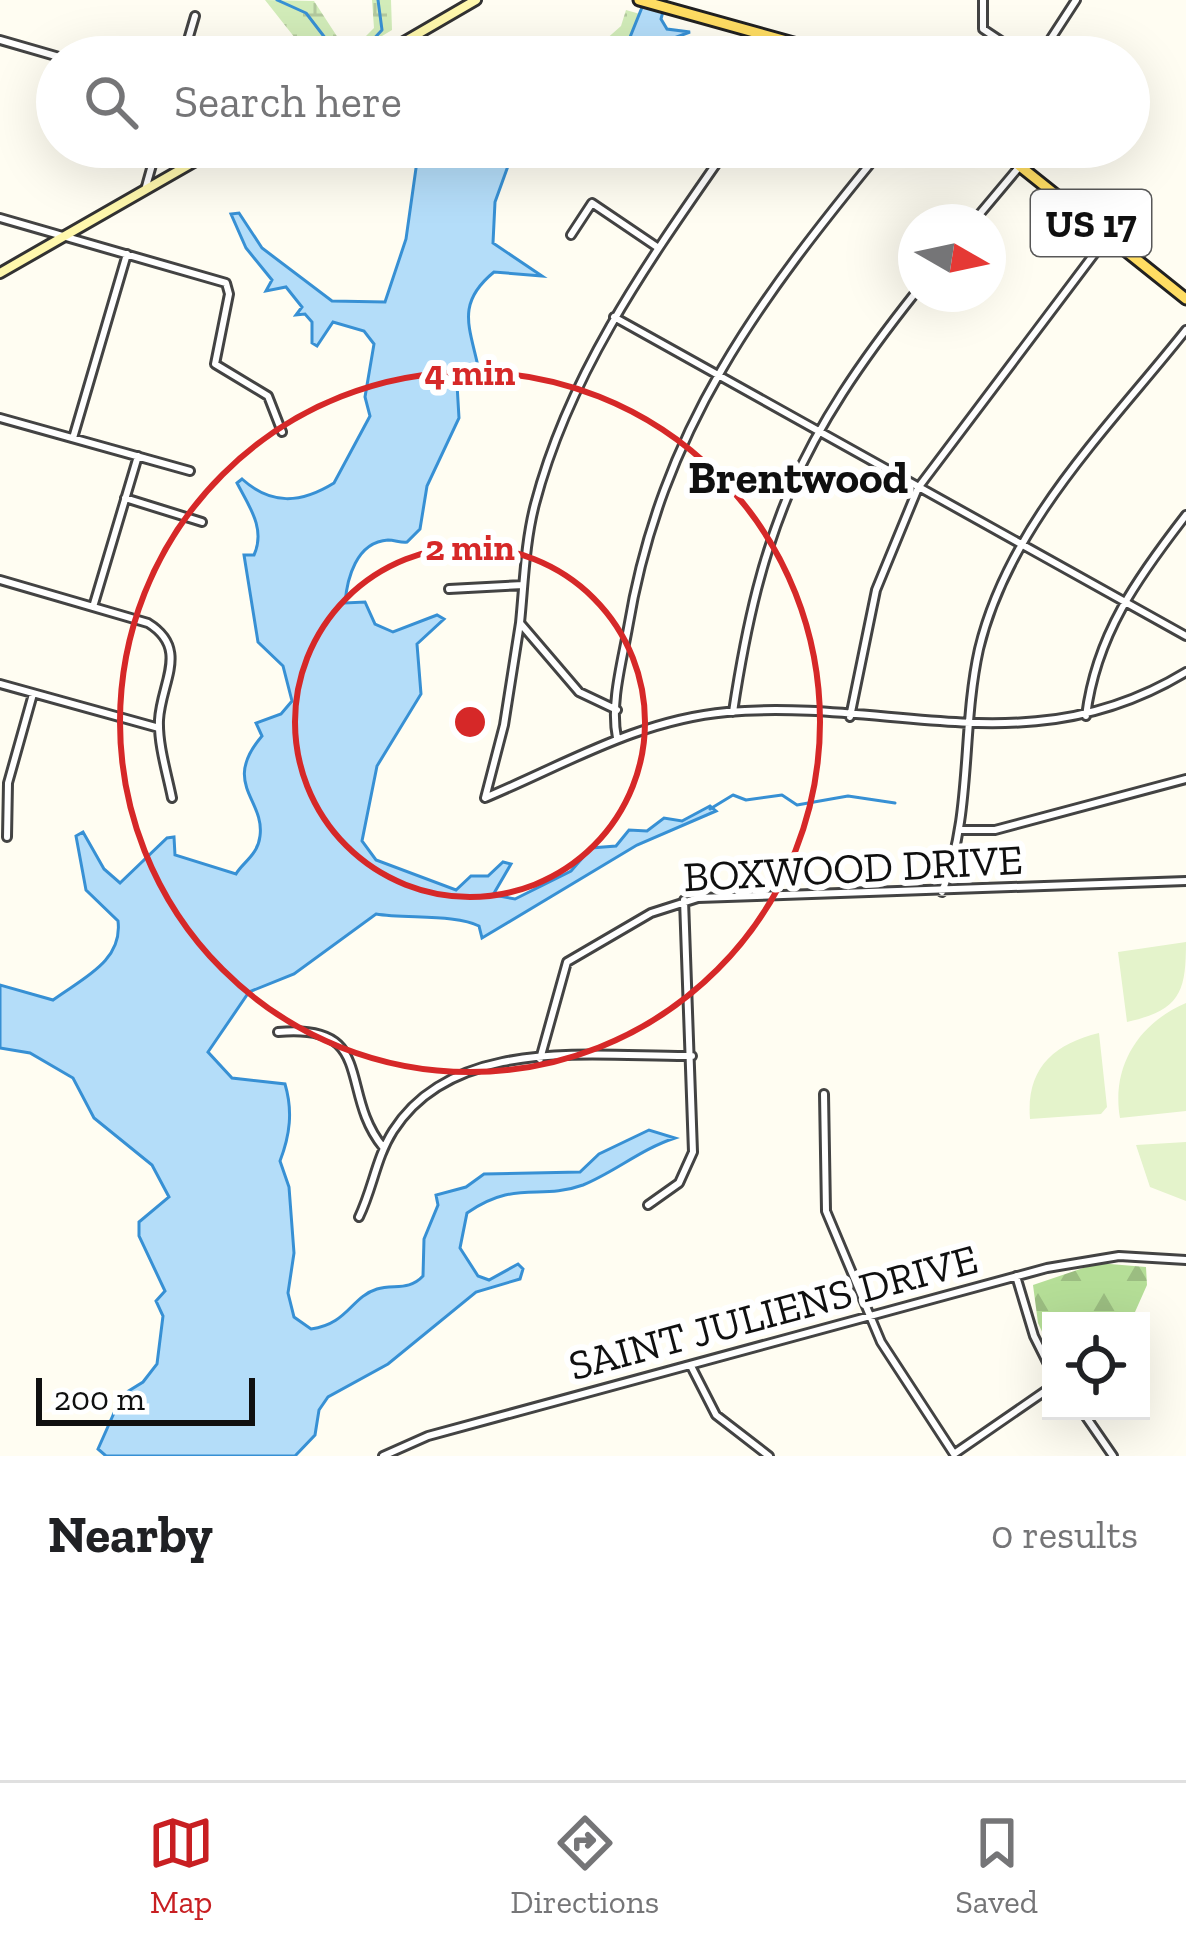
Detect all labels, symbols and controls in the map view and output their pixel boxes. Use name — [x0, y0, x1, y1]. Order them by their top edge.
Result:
search box — [36, 36, 1150, 168]
icon: search — [78, 69, 144, 135]
text: Search here — [174, 75, 402, 129]
road number: US 17 — [1031, 190, 1151, 256]
north arrow — [898, 204, 1006, 312]
text: 4 min — [425, 351, 515, 394]
district label: Brentwood — [688, 451, 908, 505]
text: 2 min — [425, 526, 515, 569]
centre of rings — [449, 701, 491, 743]
street label: BOXWOOD DRIVE — [682, 834, 1024, 902]
street label: SAINT JULIENS DRIVE — [563, 1233, 983, 1391]
map controls — [1042, 1312, 1150, 1420]
button: locate — [1042, 1312, 1150, 1420]
scale bar — [36, 1372, 255, 1425]
text: 200 m — [54, 1379, 145, 1418]
text: Nearby — [48, 1504, 213, 1565]
text: 0 results — [991, 1511, 1138, 1558]
tab: Map — [148, 1810, 214, 1921]
tab: Directions — [510, 1810, 659, 1921]
tab: Saved — [955, 1810, 1038, 1921]

